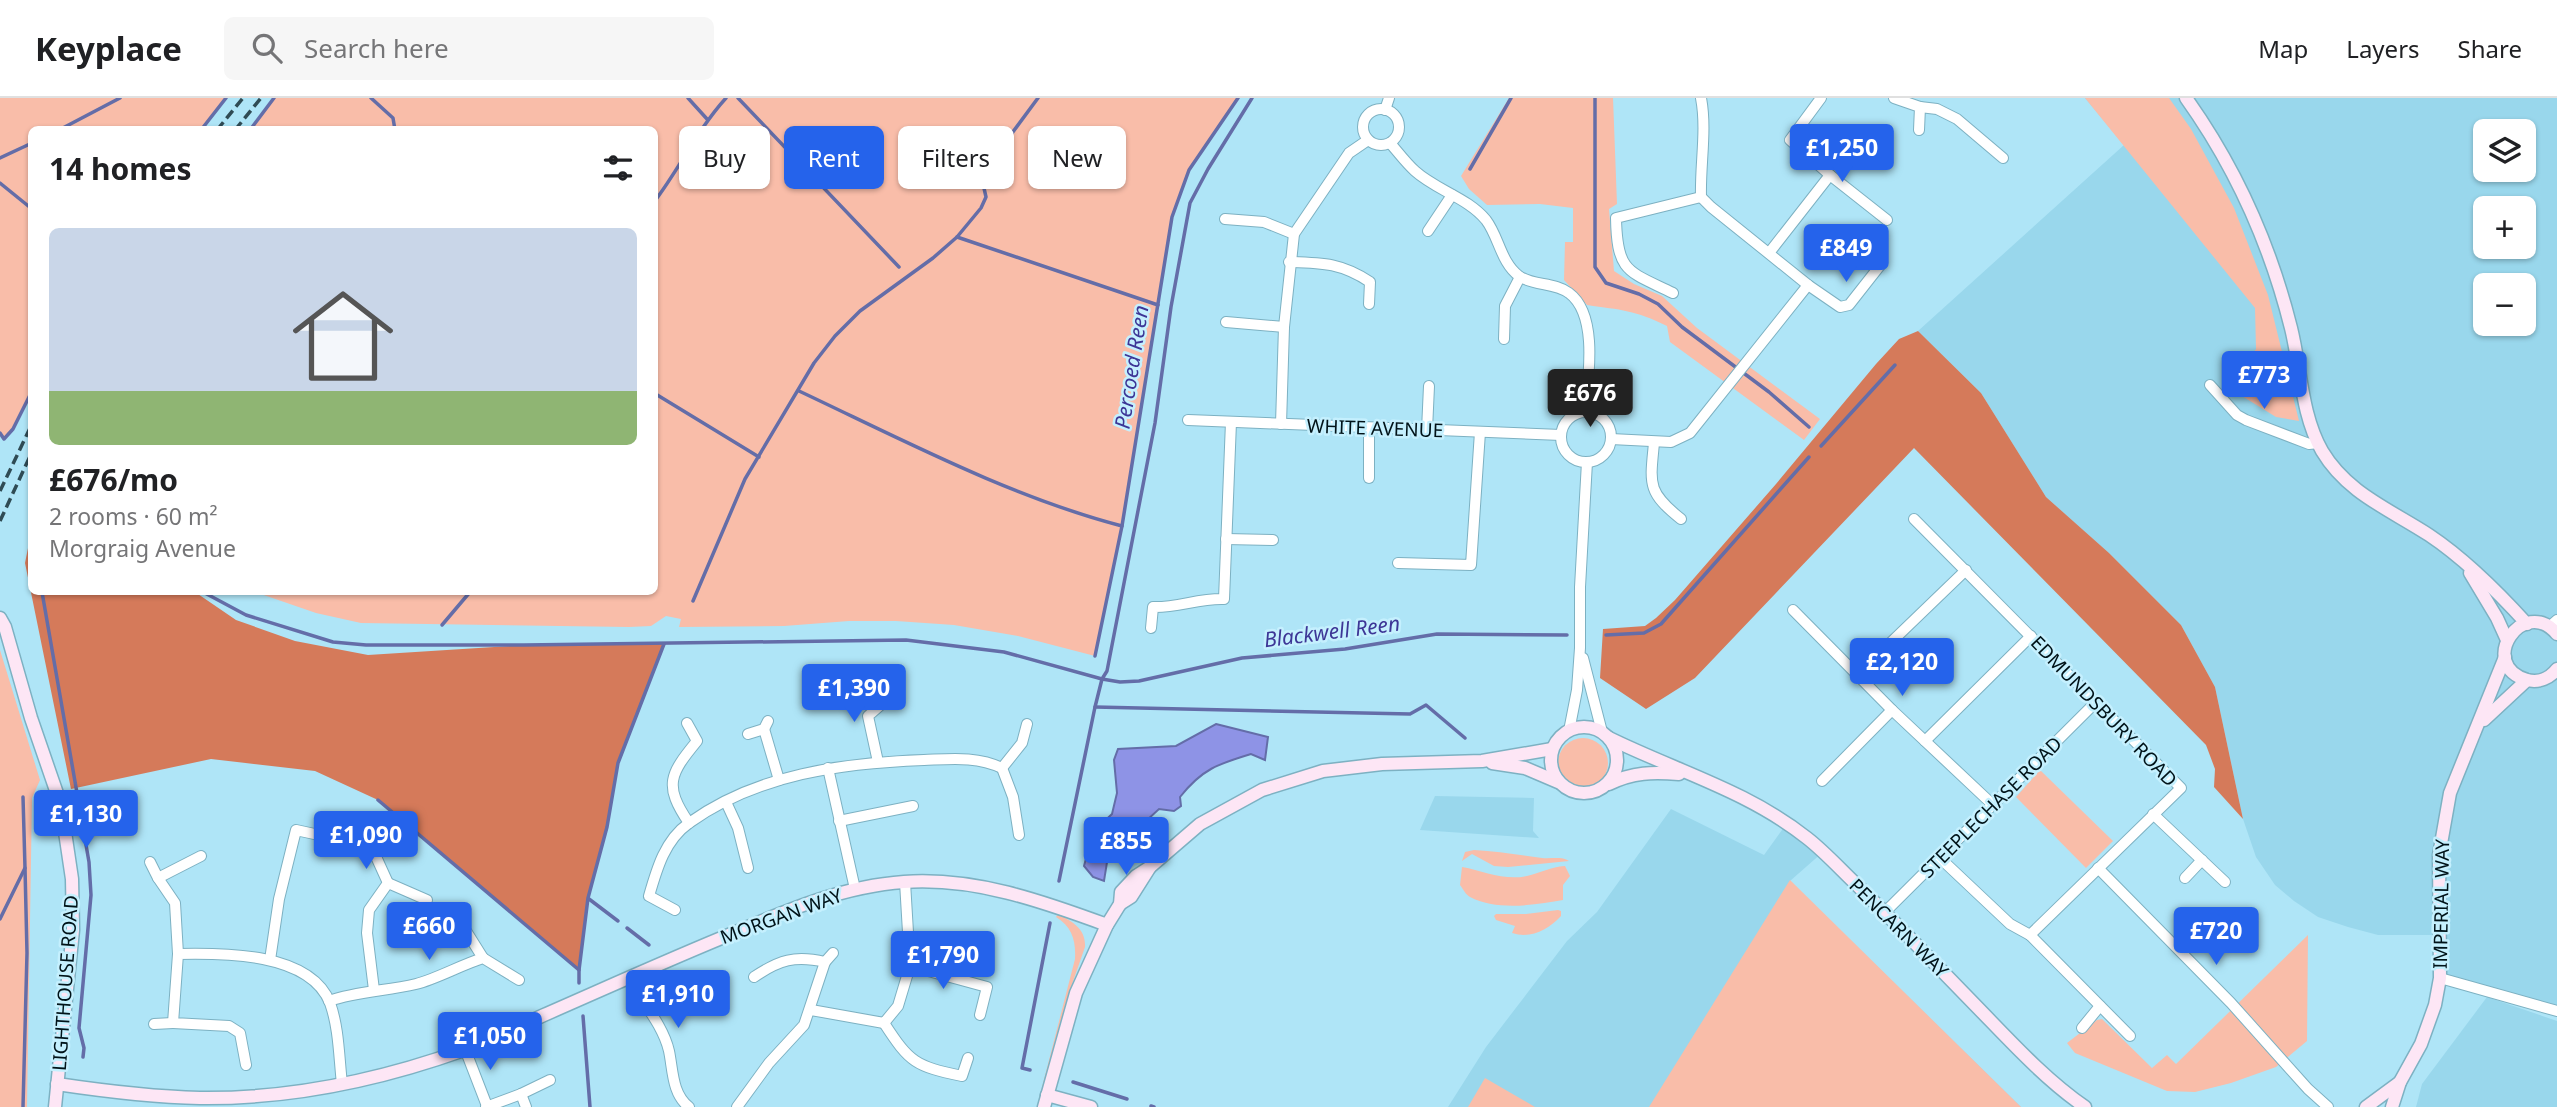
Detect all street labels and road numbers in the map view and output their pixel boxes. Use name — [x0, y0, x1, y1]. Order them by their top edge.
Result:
street label: WHITE AVENUE — [1306, 413, 1444, 443]
street label: EDMUNDSBURY ROAD — [2025, 630, 2183, 792]
street label: STEEPLECHASE ROAD — [1914, 730, 2068, 884]
street label: IMPERIAL WAY — [2427, 839, 2455, 969]
street label: PENCARN WAY — [1844, 873, 1955, 984]
street label: MORGAN WAY — [716, 882, 846, 950]
street label: LIGHTHOUSE ROAD — [46, 894, 84, 1072]

